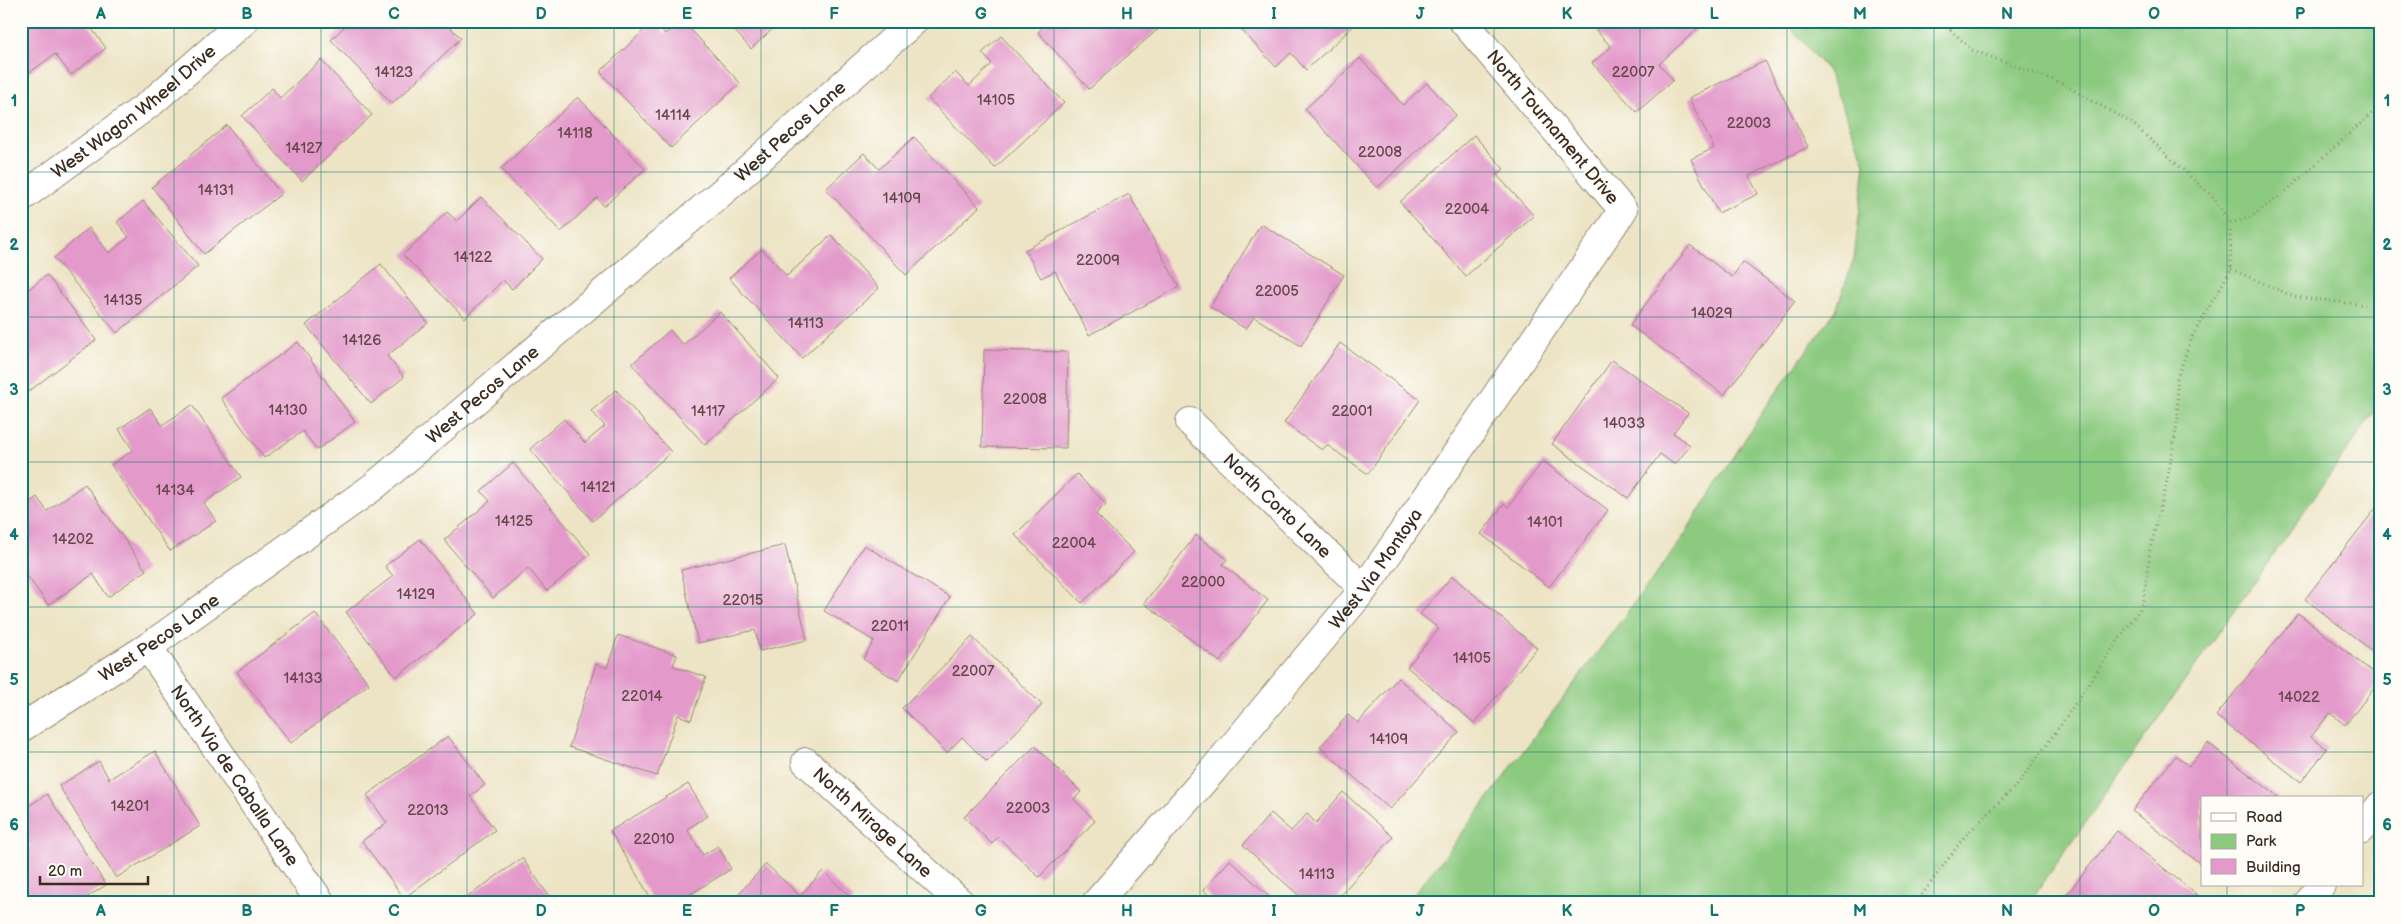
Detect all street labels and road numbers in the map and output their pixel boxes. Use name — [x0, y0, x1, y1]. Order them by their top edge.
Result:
street label: West Wagon Wheel Drive — [48, 41, 221, 183]
street label: North Tournament Drive — [1482, 46, 1623, 209]
street label: West Pecos Lane — [731, 77, 851, 187]
street label: West Pecos Lane — [422, 341, 544, 448]
street label: North Corto Lane — [1219, 450, 1336, 563]
street label: West Via Montoya — [1325, 505, 1427, 634]
street label: West Pecos Lane — [95, 589, 224, 687]
street label: North Via de Caballa Lane — [166, 681, 303, 870]
street label: North Mirage Lane — [808, 763, 936, 883]

